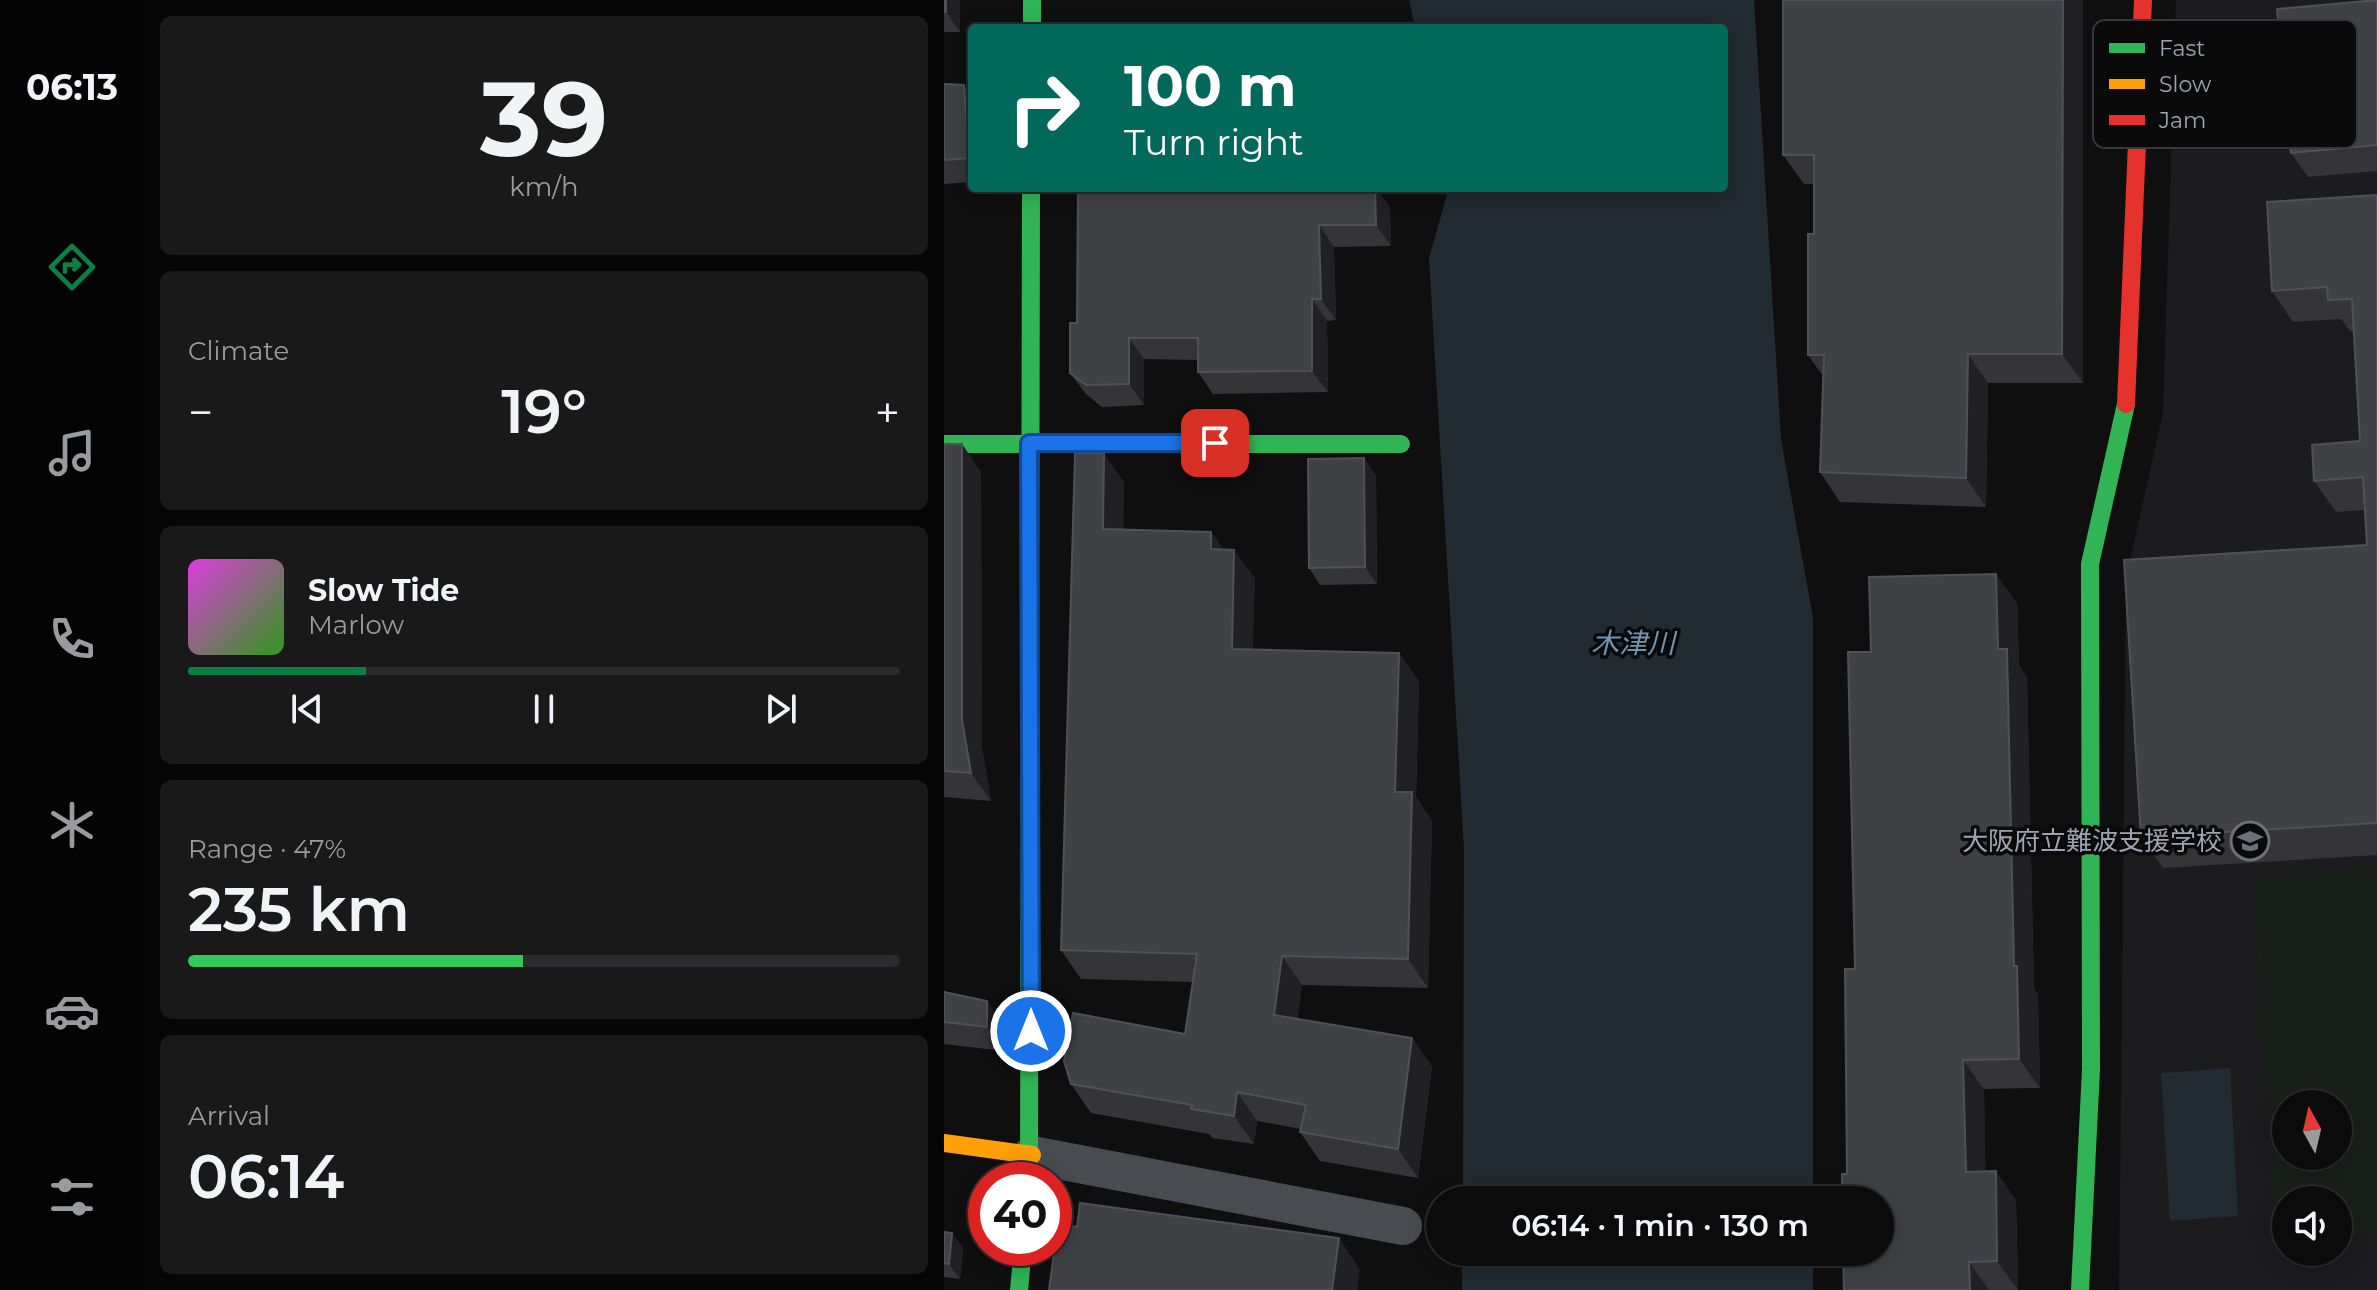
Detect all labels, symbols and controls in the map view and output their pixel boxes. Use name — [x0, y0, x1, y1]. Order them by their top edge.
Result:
legend — [2093, 20, 2357, 148]
text: Fast — [2159, 35, 2205, 62]
text: 100 m — [1124, 52, 1297, 120]
text: 39 — [480, 55, 608, 182]
icon: right — [992, 56, 1096, 160]
text: 06:13 — [26, 65, 118, 109]
text: Slow — [2159, 71, 2212, 98]
text: Jam — [2158, 107, 2206, 134]
text: Turn right — [1124, 120, 1304, 164]
text: km/h — [509, 171, 579, 203]
icon: directions — [44, 239, 100, 295]
text: Climate — [188, 335, 289, 367]
text: 19° — [501, 375, 587, 448]
text: − — [188, 385, 213, 439]
text: + — [875, 385, 900, 439]
pin — [1181, 409, 1249, 477]
icon: arrive — [1193, 421, 1237, 465]
icon: music — [44, 425, 100, 481]
text: Slow Tide — [308, 572, 459, 609]
text: Marlow — [308, 609, 404, 641]
icon: phone — [44, 611, 100, 667]
water label: 木津川 — [1591, 626, 1678, 660]
icon: previous — [285, 687, 329, 731]
icon: pause — [522, 687, 566, 731]
icon: next — [759, 687, 803, 731]
icon: climate — [44, 797, 100, 853]
school or university icon: 大阪府立難波支援学校 — [2229, 820, 2271, 862]
place label: 大阪府立難波支援学校 — [1962, 825, 2222, 857]
text: Range · 47% — [188, 833, 346, 865]
text: 235 km — [188, 873, 410, 946]
icon: car — [44, 983, 100, 1039]
position arrow — [989, 989, 1073, 1073]
north arrow — [2272, 1090, 2352, 1170]
map controls — [2272, 1090, 2352, 1266]
text: Arrival — [188, 1100, 270, 1132]
text: 06:14 — [188, 1140, 344, 1213]
speed limit sign: 40 — [968, 1162, 1072, 1266]
icon: filters — [44, 1169, 100, 1225]
button: sound — [2272, 1186, 2352, 1266]
text: 06:14 · 1 min · 130 m — [1511, 1207, 1809, 1244]

